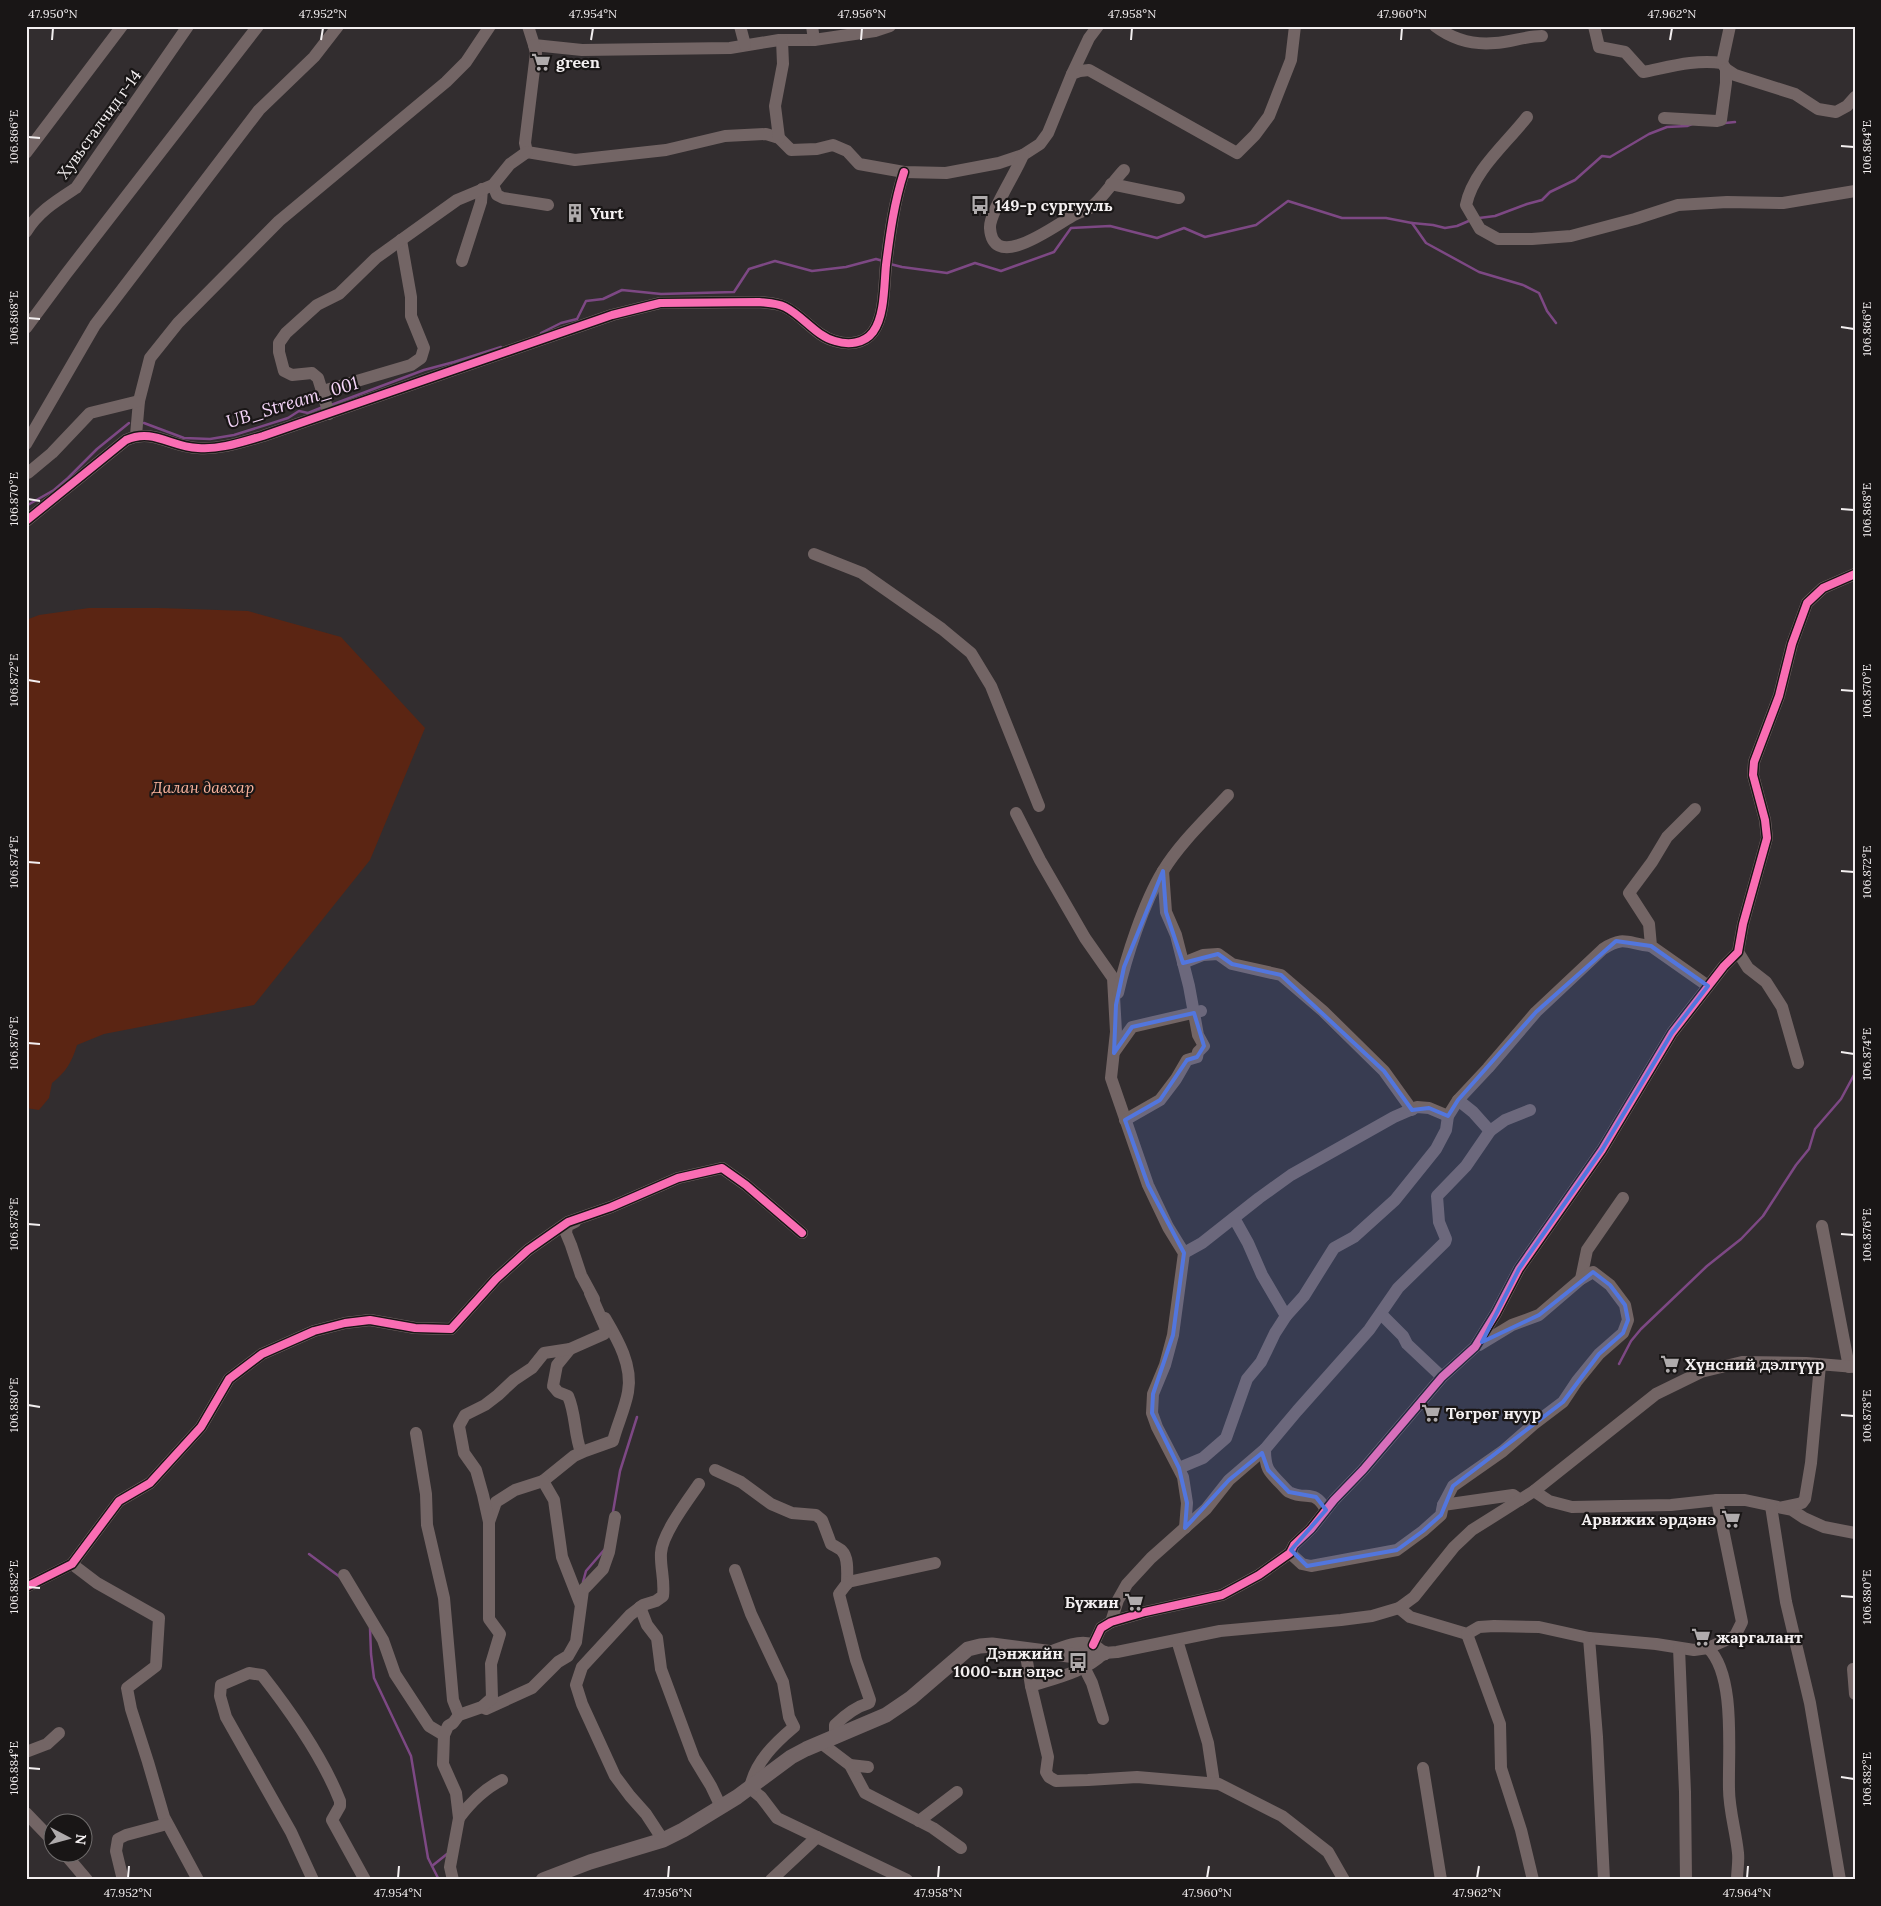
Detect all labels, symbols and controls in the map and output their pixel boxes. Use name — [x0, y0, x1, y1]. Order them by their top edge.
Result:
text: 47.950°N — [28, 6, 78, 21]
text: 47.952°N — [299, 6, 347, 21]
text: 47.954°N — [569, 6, 617, 21]
text: 47.956°N — [838, 6, 886, 21]
text: 47.958°N — [1108, 6, 1156, 21]
text: 47.960°N — [1377, 6, 1427, 21]
text: 47.962°N — [1648, 6, 1696, 21]
supermarket icon: green — [530, 51, 552, 73]
place label: green — [556, 52, 600, 72]
street label: Хувьсгалчид г-14 — [53, 65, 146, 182]
text: 106.866°E — [6, 110, 21, 164]
text: 106.864°E — [1859, 120, 1874, 174]
bus stop icon: 149-р сургууль — [969, 194, 991, 216]
place label: 149-р сургууль — [995, 195, 1113, 215]
building icon: Yurt — [564, 202, 586, 224]
place label: Yurt — [590, 203, 624, 223]
text: 106.868°E — [6, 291, 21, 345]
text: 106.866°E — [1859, 302, 1874, 356]
water label: UB_Stream_001 — [223, 371, 361, 433]
text: 106.870°E — [6, 472, 21, 526]
text: 106.868°E — [1859, 483, 1874, 537]
text: 106.872°E — [6, 654, 21, 706]
text: 106.870°E — [1859, 664, 1874, 718]
park label: Далан давхар — [151, 777, 254, 797]
text: 106.874°E — [6, 836, 21, 888]
text: 106.872°E — [1859, 846, 1874, 898]
text: 106.876°E — [6, 1016, 21, 1070]
text: 106.874°E — [1859, 1028, 1874, 1080]
text: 106.878°E — [6, 1197, 21, 1251]
text: 106.876°E — [1859, 1208, 1874, 1262]
supermarket icon: Хүнсний дэлгүүр — [1659, 1353, 1681, 1375]
place label: Хүнсний дэлгүүр — [1685, 1354, 1825, 1374]
text: 106.880°E — [6, 1378, 21, 1432]
text: 106.878°E — [1859, 1389, 1874, 1443]
supermarket icon: Төгрөг нуур — [1420, 1402, 1442, 1424]
place label: Төгрөг нуур — [1446, 1403, 1541, 1423]
supermarket icon: Арвижих эрдэнэ — [1720, 1508, 1742, 1530]
place label: Арвижих эрдэнэ — [1581, 1509, 1716, 1529]
text: 106.882°E — [6, 1560, 21, 1614]
text: 106.880°E — [1859, 1570, 1874, 1624]
supermarket icon: Бүжин — [1123, 1591, 1145, 1613]
place label: Бүжин — [1064, 1592, 1119, 1612]
supermarket icon: жаргалант — [1690, 1626, 1712, 1648]
place label: жаргалант — [1716, 1627, 1803, 1647]
place label: Дэнжийн 1000-ын эцэс — [953, 1643, 1064, 1681]
bus stop icon: Дэнжийн 1000-ын эцэс — [1067, 1651, 1089, 1673]
text: 106.884°E — [6, 1741, 21, 1795]
text: 106.882°E — [1859, 1752, 1874, 1806]
north arrow — [42, 1814, 92, 1864]
text: N — [71, 1833, 90, 1846]
text: 47.952°N — [104, 1885, 152, 1900]
text: 47.954°N — [374, 1885, 422, 1900]
text: 47.956°N — [644, 1885, 692, 1900]
text: 47.958°N — [914, 1885, 962, 1900]
text: 47.960°N — [1182, 1885, 1232, 1900]
text: 47.962°N — [1453, 1885, 1501, 1900]
text: 47.964°N — [1723, 1885, 1771, 1900]

